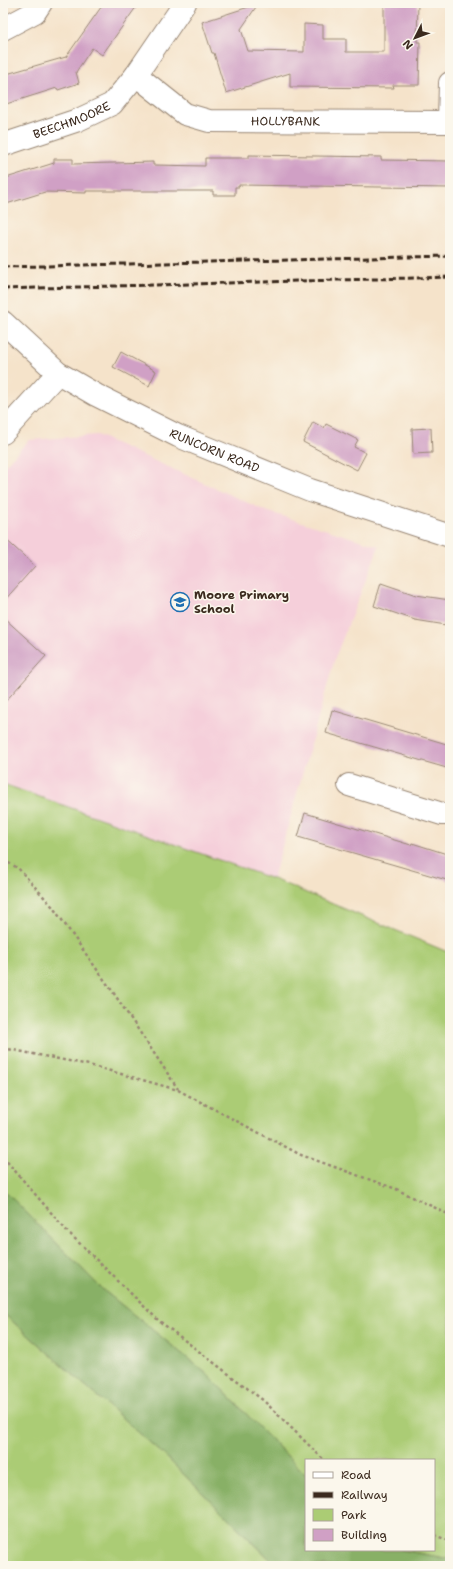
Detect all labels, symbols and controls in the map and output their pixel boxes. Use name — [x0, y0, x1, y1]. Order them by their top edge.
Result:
north arrow — [395, 18, 435, 58]
text: N — [399, 36, 416, 53]
street label: BEECHMOORE — [31, 98, 113, 142]
street label: HOLLYBANK — [251, 113, 320, 129]
street label: RUNCORN ROAD — [167, 425, 262, 477]
place label: Moore Primary School — [194, 587, 289, 617]
school or university icon: Moore Primary School — [169, 591, 191, 613]
legend — [305, 1459, 435, 1551]
text: Road — [341, 1467, 372, 1483]
text: Railway — [341, 1487, 388, 1503]
text: Park — [341, 1507, 367, 1523]
text: Building — [341, 1527, 387, 1543]

